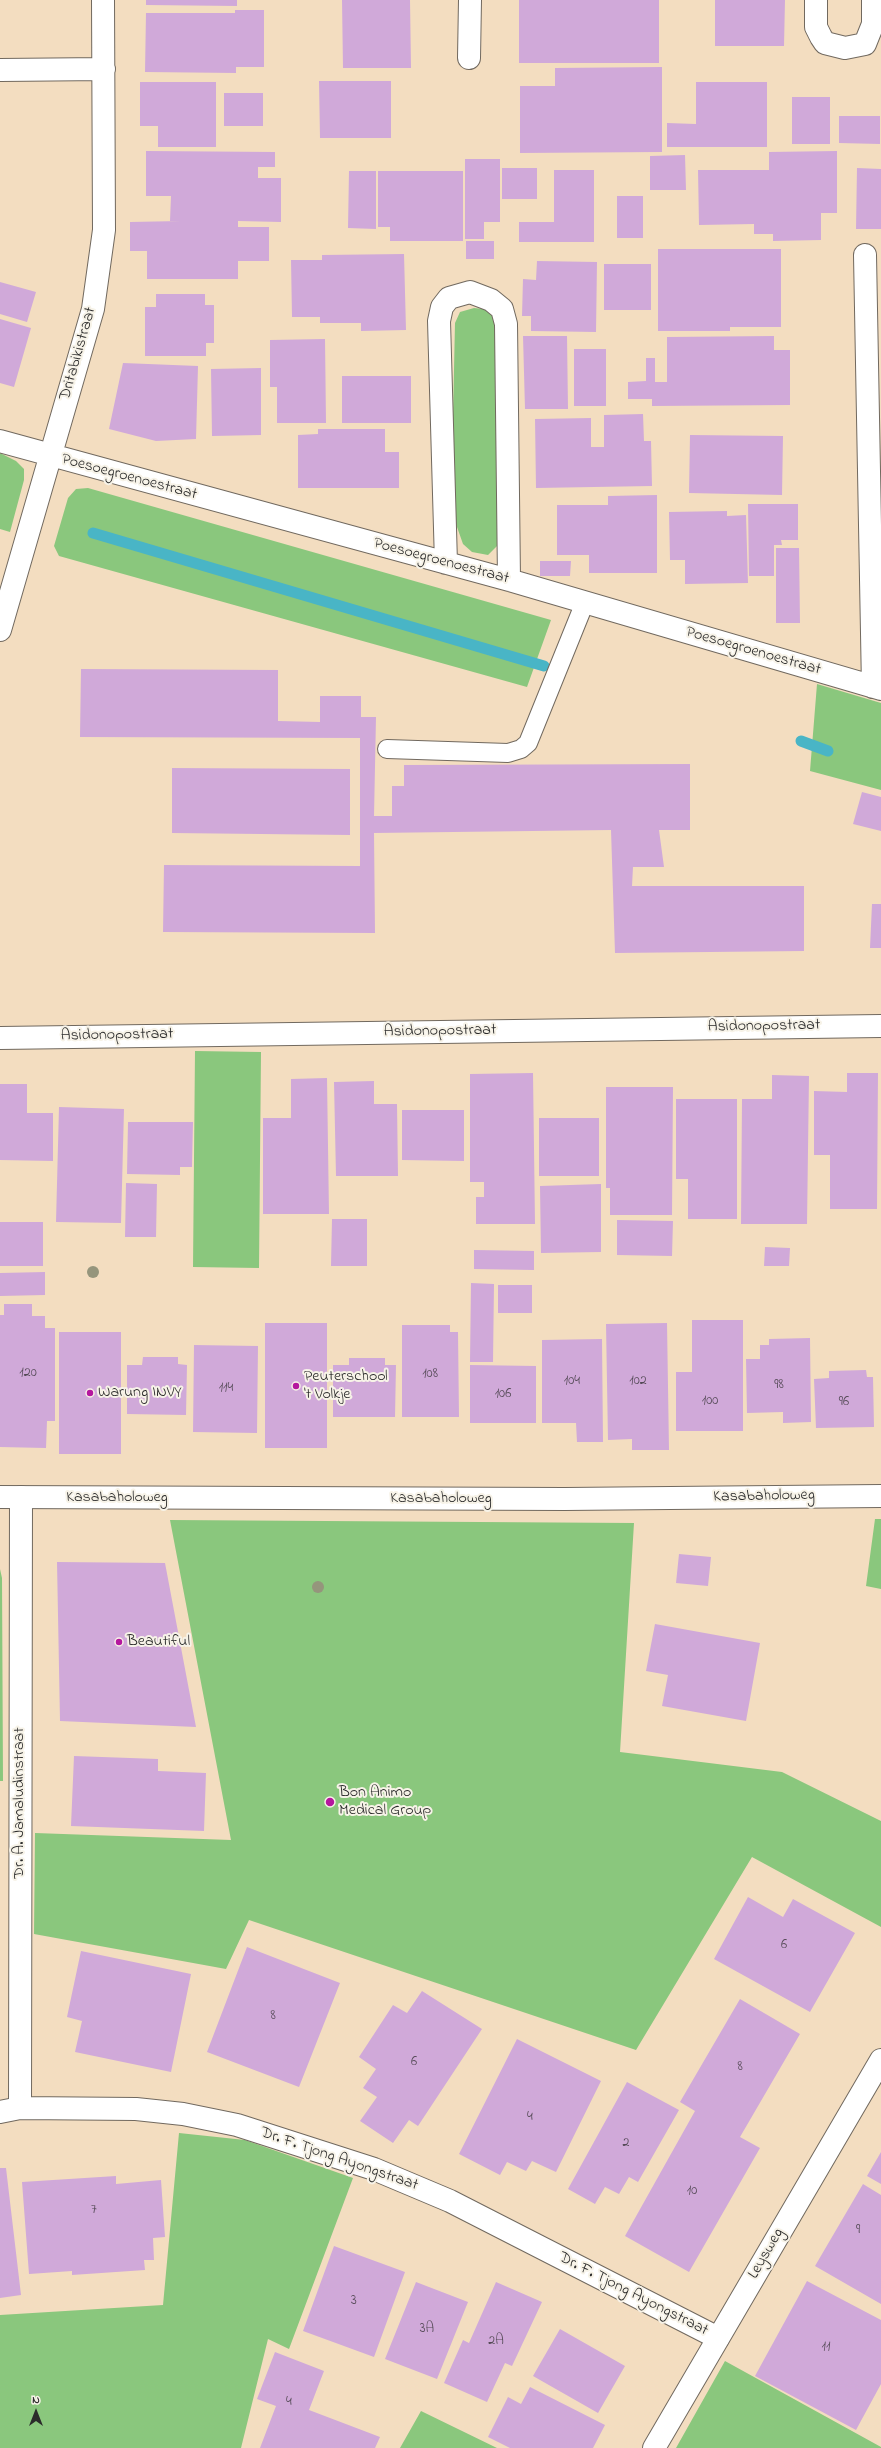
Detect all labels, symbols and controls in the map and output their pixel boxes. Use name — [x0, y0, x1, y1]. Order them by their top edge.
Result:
street label: Dritabikistraat — [57, 305, 101, 403]
street label: Poesoegroenoestraat — [59, 451, 199, 505]
street label: Poesoegroenoestraat — [371, 535, 511, 589]
street label: Poesoegroenoestraat — [683, 624, 823, 680]
street label: Asidonopostraat — [708, 1016, 820, 1038]
street label: Asidonopostraat — [384, 1021, 496, 1043]
street label: Asidonopostraat — [61, 1025, 173, 1047]
house number: 120 — [19, 1366, 37, 1382]
place label: Peuterschool 't Volkje — [304, 1367, 388, 1405]
house number: 108 — [422, 1367, 438, 1383]
house number: 104 — [564, 1374, 580, 1390]
house number: 102 — [629, 1374, 647, 1390]
house number: 98 — [774, 1378, 784, 1394]
house number: 114 — [219, 1381, 233, 1397]
marker: Peuterschool 't Volkje — [291, 1381, 301, 1391]
place label: Warung INVY — [98, 1383, 182, 1403]
house number: 106 — [495, 1387, 511, 1403]
marker: Warung INVY — [85, 1388, 95, 1398]
house number: 100 — [702, 1394, 718, 1410]
house number: 96 — [839, 1395, 849, 1411]
street label: Kasabaholoweg — [713, 1487, 815, 1507]
street label: Kasabaholoweg — [66, 1488, 168, 1508]
street label: Kasabaholoweg — [390, 1489, 492, 1509]
place label: Beautiful — [127, 1632, 190, 1652]
marker: Beautiful — [114, 1637, 124, 1647]
street label: Dr. A. Jamaludinstraat — [10, 1727, 30, 1879]
place label: Bon Animo Medical Group — [339, 1783, 431, 1821]
marker: Bon Animo Medical Group — [324, 1796, 336, 1808]
house number: 6 — [781, 1938, 787, 1954]
house number: 8 — [270, 2009, 276, 2025]
house number: 6 — [411, 2055, 417, 2071]
house number: 8 — [737, 2060, 743, 2076]
house number: 4 — [527, 2110, 533, 2126]
street label: Dr. F. Tjong Ayongstraat — [258, 2124, 420, 2196]
house number: 2 — [623, 2136, 629, 2152]
house number: 10 — [687, 2184, 697, 2200]
house number: 7 — [91, 2203, 97, 2219]
house number: 9 — [856, 2223, 860, 2239]
street label: Leysweg — [745, 2225, 789, 2283]
street label: Dr. F. Tjong Ayongstraat — [555, 2249, 711, 2341]
house number: 3 — [351, 2294, 357, 2310]
house number: 3A — [420, 2322, 434, 2338]
house number: 2A — [488, 2334, 504, 2350]
house number: 11 — [822, 2340, 830, 2356]
north arrow — [16, 2392, 56, 2432]
text: N — [32, 2392, 40, 2408]
house number: 4 — [286, 2395, 292, 2411]

